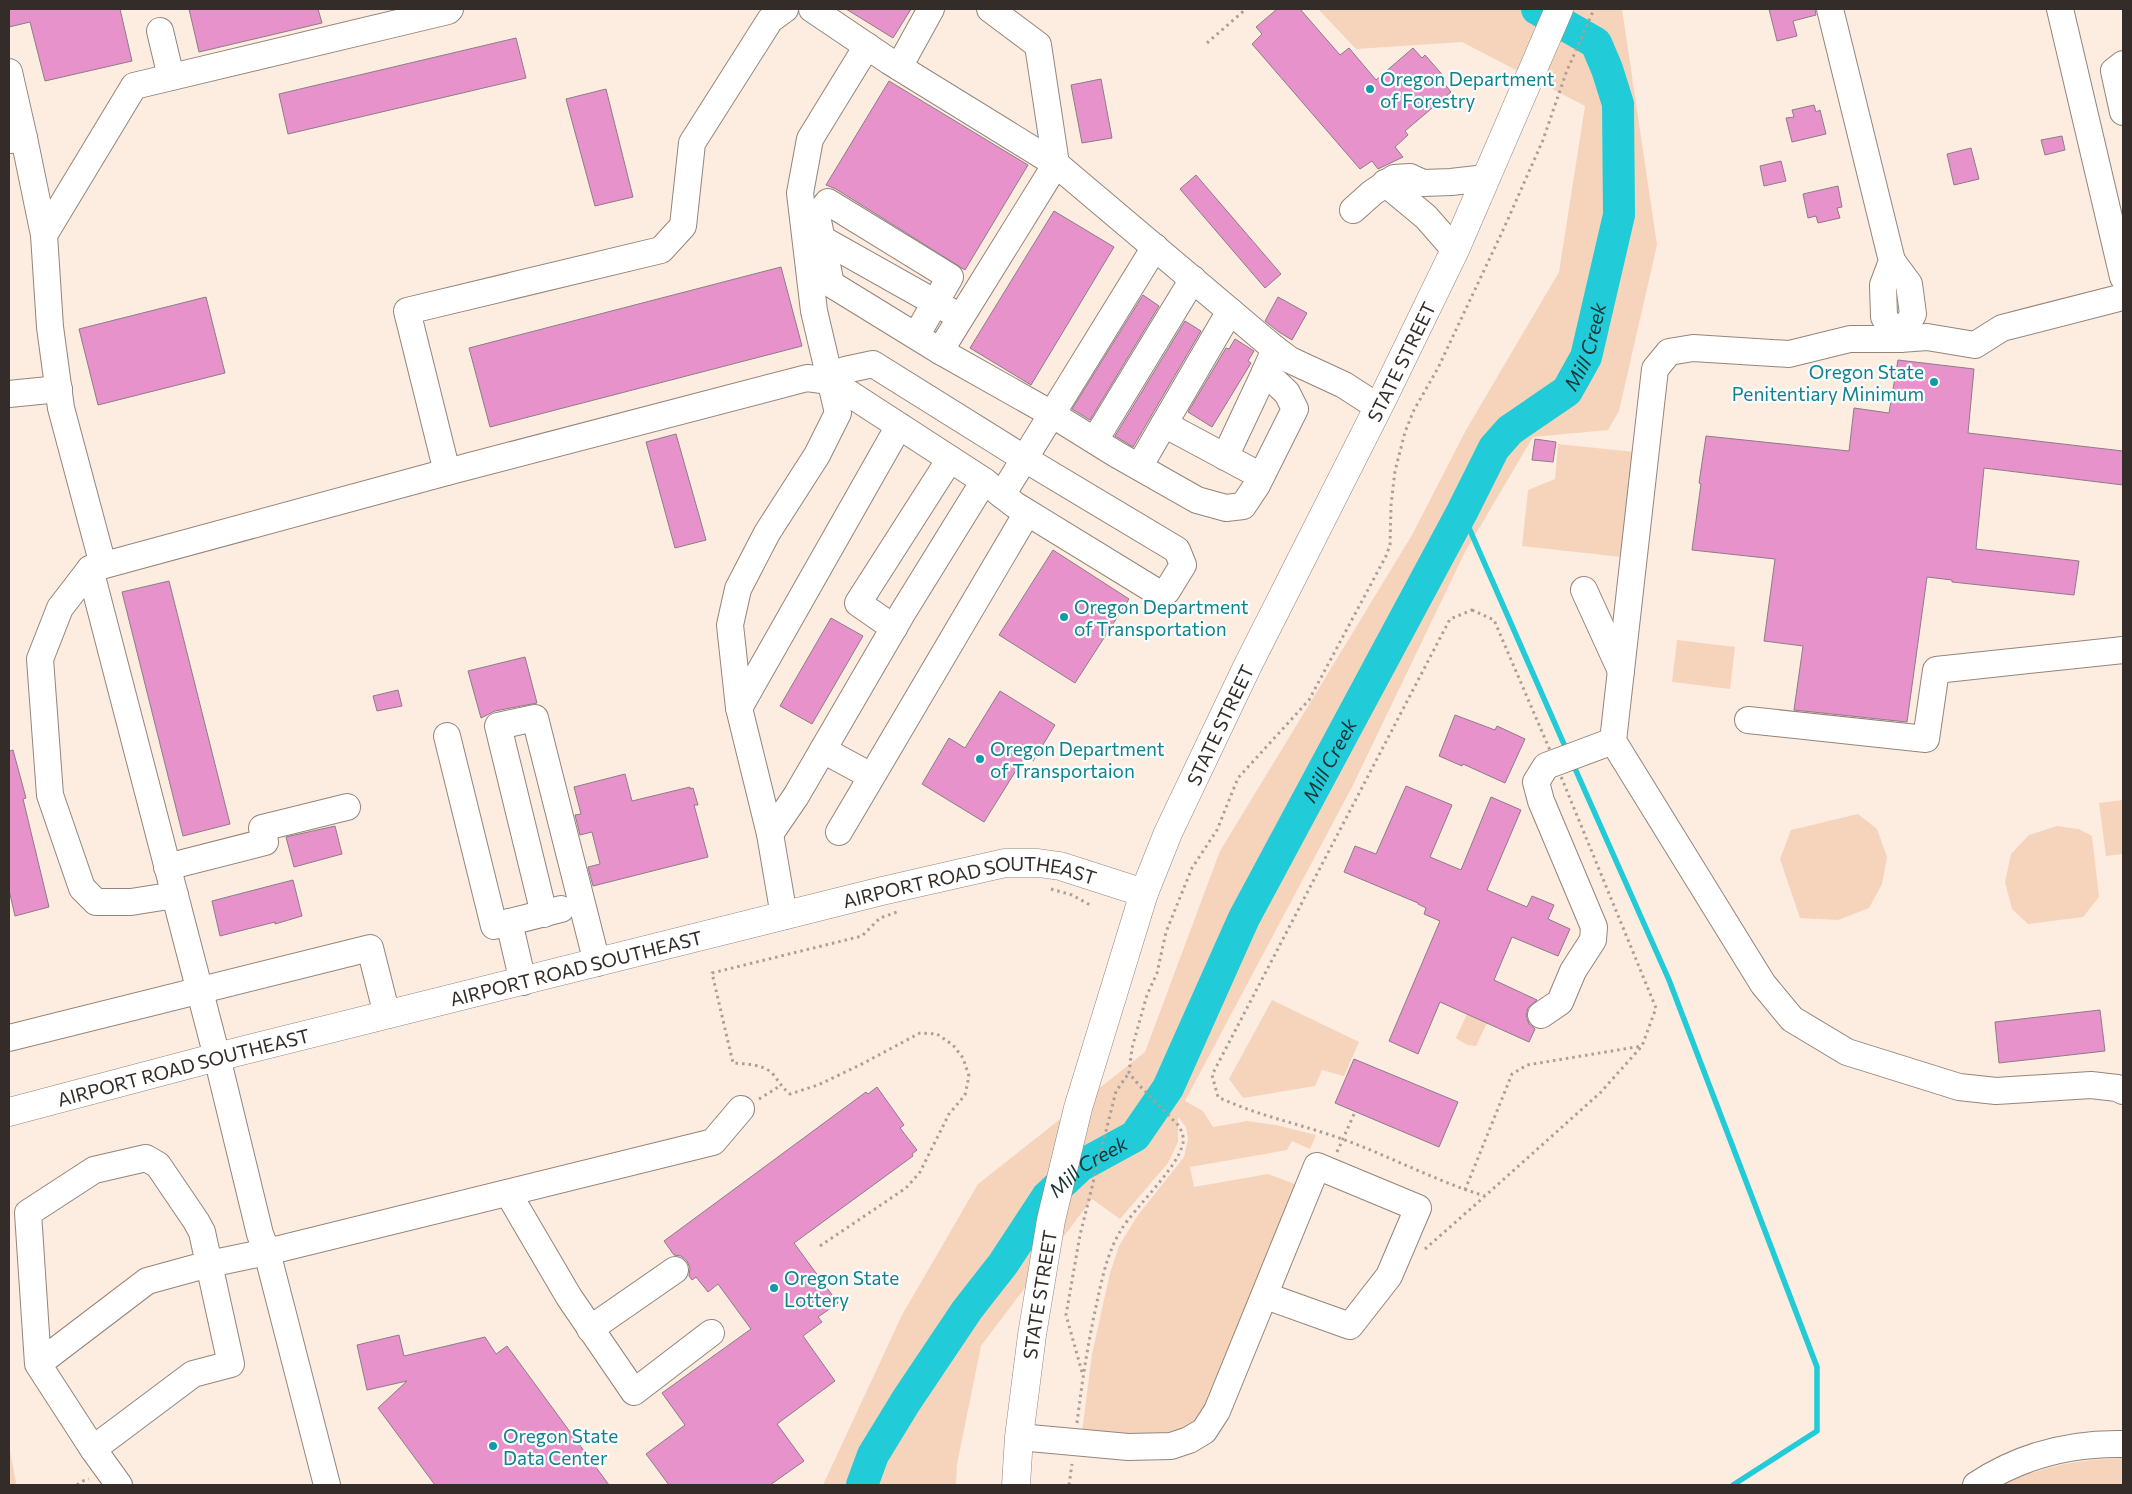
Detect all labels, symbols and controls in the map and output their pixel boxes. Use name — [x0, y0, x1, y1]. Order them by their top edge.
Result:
place label: Oregon Department of Forestry — [1380, 67, 1555, 112]
marker: Oregon Department of Forestry — [1364, 83, 1376, 95]
street label: STATE STREET — [1362, 298, 1440, 425]
water label: Mill Creek — [1558, 299, 1611, 394]
place label: Oregon State Penitentiary Minimum — [1732, 360, 1924, 405]
marker: Oregon State Penitentiary Minimum — [1928, 376, 1940, 388]
place label: Oregon Department of Transportation — [1074, 595, 1249, 640]
marker: Oregon Department of Transportation — [1058, 611, 1070, 623]
street label: STATE STREET — [1181, 661, 1258, 789]
water label: Mill Creek — [1297, 713, 1362, 806]
place label: Oregon Department of Transportaion — [990, 737, 1165, 782]
marker: Oregon Department of Transportaion — [974, 753, 986, 765]
street label: AIRPORT ROAD SOUTHEAST — [840, 851, 1100, 912]
street label: AIRPORT ROAD SOUTHEAST — [447, 925, 705, 1010]
street label: AIRPORT ROAD SOUTHEAST — [55, 1023, 312, 1110]
water label: Mill Creek — [1043, 1130, 1133, 1202]
street label: STATE STREET — [1018, 1228, 1061, 1360]
place label: Oregon State Lottery — [784, 1266, 899, 1311]
marker: Oregon State Lottery — [768, 1282, 780, 1294]
place label: Oregon State Data Center — [503, 1424, 618, 1469]
marker: Oregon State Data Center — [487, 1440, 499, 1452]

